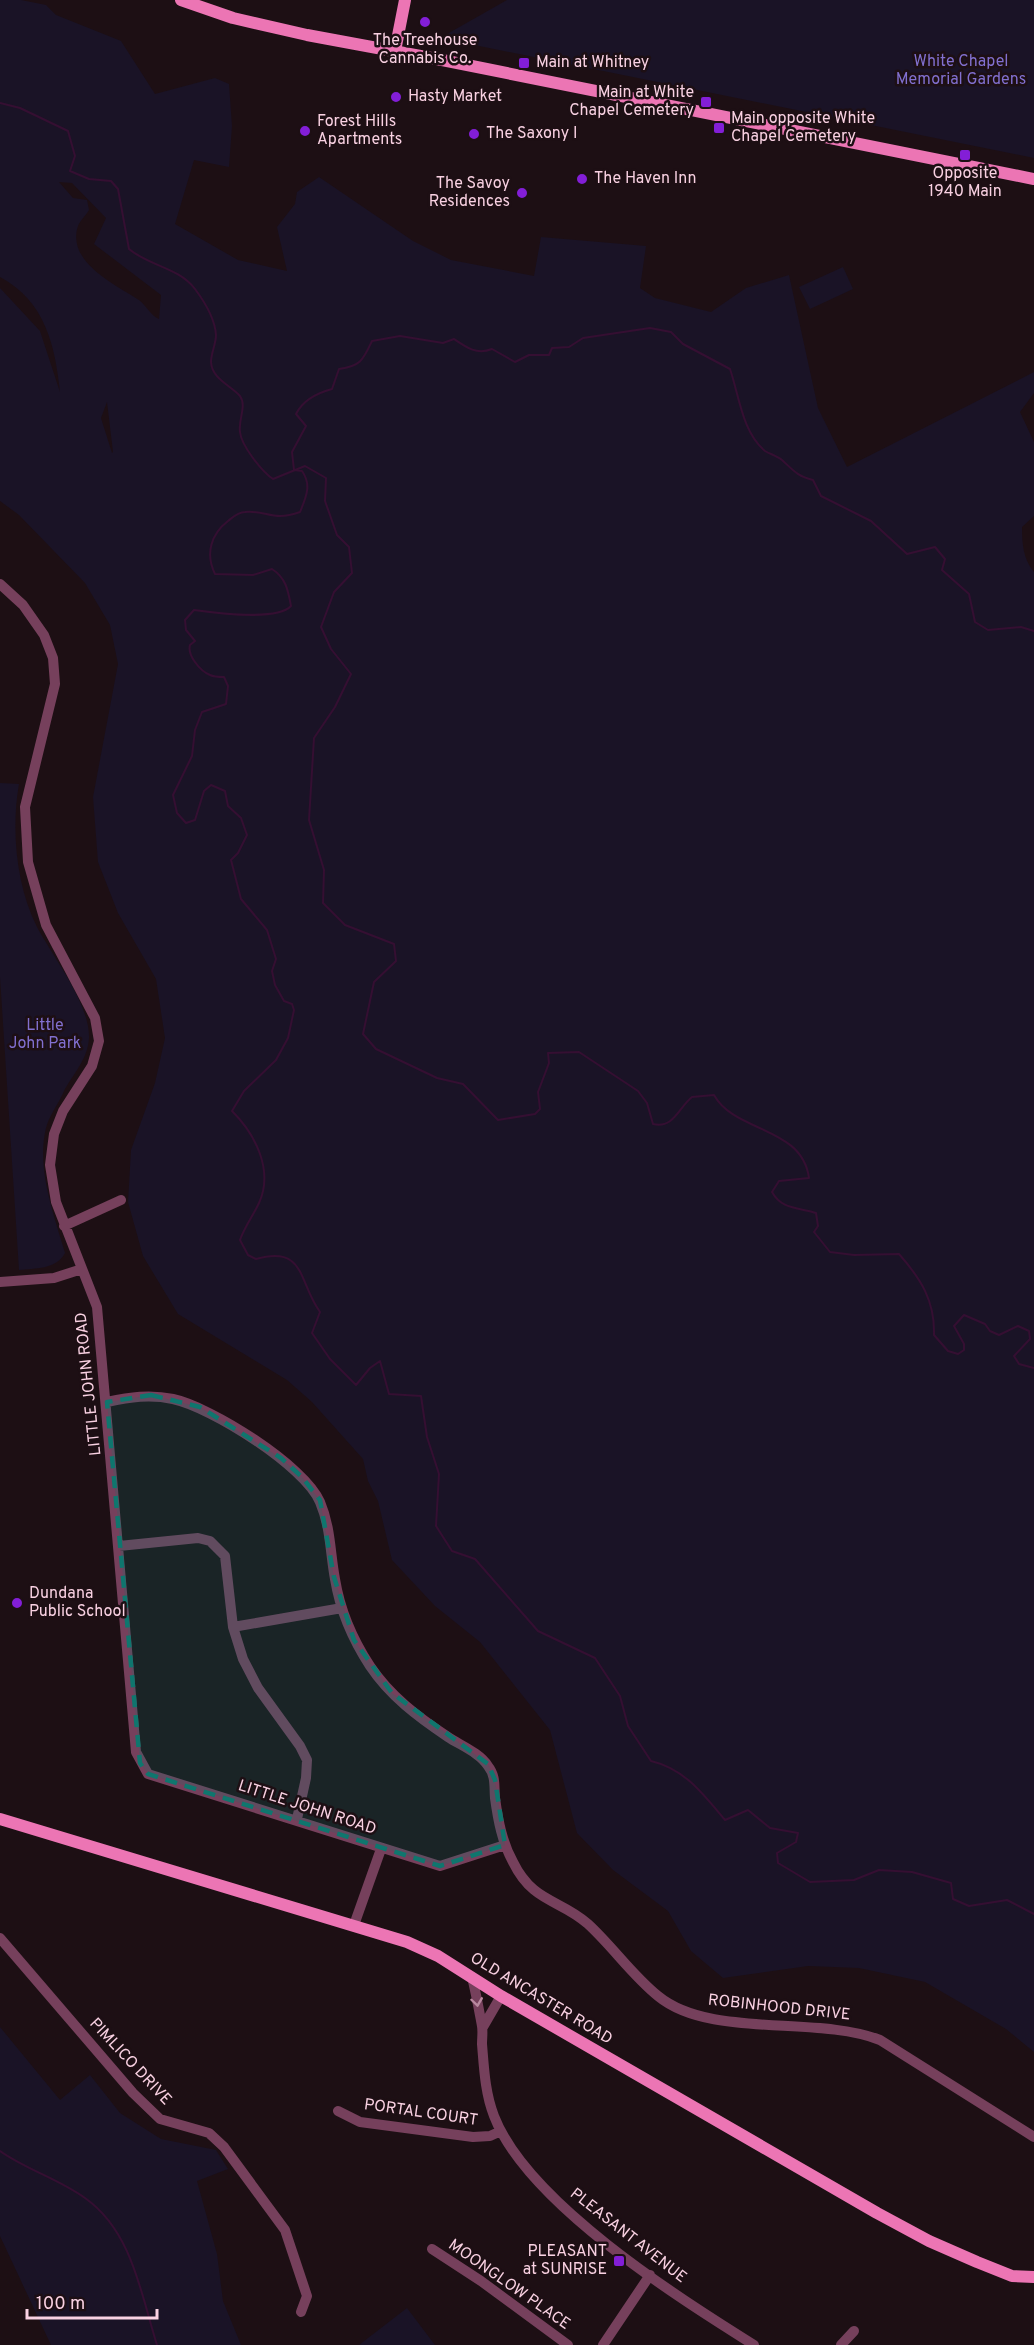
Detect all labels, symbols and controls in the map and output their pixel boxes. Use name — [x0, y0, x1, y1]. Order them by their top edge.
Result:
marker: The Treehouse Cannabis Co. — [418, 15, 432, 29]
place label: The Treehouse Cannabis Co. — [373, 31, 477, 69]
park label: White Chapel Memorial Gardens — [896, 52, 1026, 90]
place label: Main at Whitney — [536, 53, 649, 73]
marker: Main at Whitney — [517, 56, 531, 70]
place label: Main at White Chapel Cemetery — [569, 83, 694, 121]
place label: Hasty Market — [408, 87, 502, 107]
marker: Hasty Market — [389, 90, 403, 104]
marker: Main at White Chapel Cemetery — [699, 95, 713, 109]
place label: Main opposite White Chapel Cemetery — [731, 109, 875, 147]
place label: Forest Hills Apartments — [317, 112, 402, 150]
marker: Main opposite White Chapel Cemetery — [712, 121, 726, 135]
marker: Forest Hills Apartments — [298, 124, 312, 138]
place label: The Saxony I — [486, 124, 578, 144]
marker: The Saxony I — [467, 127, 481, 141]
marker: Opposite 1940 Main — [958, 148, 972, 162]
place label: Opposite 1940 Main — [928, 164, 1002, 202]
place label: The Haven Inn — [594, 169, 696, 189]
marker: The Haven Inn — [575, 172, 589, 186]
place label: The Savoy Residences — [429, 174, 510, 212]
marker: The Savoy Residences — [515, 186, 529, 200]
park label: Little John Park — [9, 1016, 81, 1054]
street label: LITTLE JOHN ROAD — [72, 1311, 106, 1457]
place label: Dundana Public School — [29, 1584, 126, 1622]
marker: Dundana Public School — [10, 1596, 24, 1610]
street label: LITTLE JOHN ROAD — [235, 1776, 379, 1840]
street label: OLD ANCASTER ROAD — [466, 1949, 616, 2049]
street label: ROBINHOOD DRIVE — [707, 1991, 851, 2025]
one-way arrow — [470, 1998, 482, 2007]
street label: PIMLICO DRIVE — [84, 2014, 176, 2110]
street label: PORTAL COURT — [363, 2095, 479, 2131]
street label: PLEASANT AVENUE — [566, 2184, 690, 2288]
street label: MOONGLOW PLACE — [444, 2235, 574, 2335]
place label: PLEASANT at SUNRISE — [523, 2242, 607, 2280]
marker: PLEASANT at SUNRISE — [612, 2254, 626, 2268]
scale bar — [27, 2282, 158, 2320]
text: 100 m — [36, 2293, 85, 2316]

